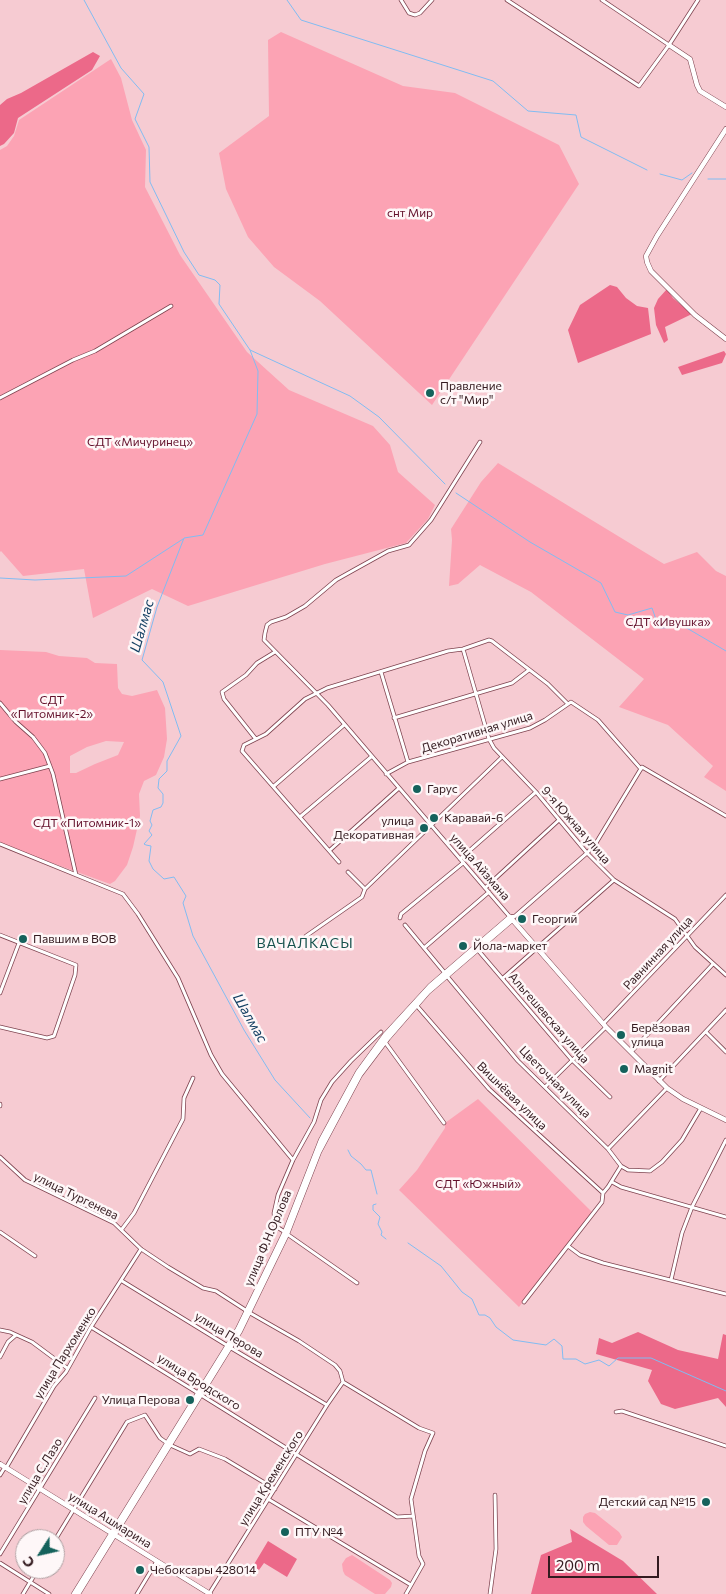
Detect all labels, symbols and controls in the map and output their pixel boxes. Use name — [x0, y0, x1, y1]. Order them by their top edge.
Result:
park label: снт Мир — [387, 206, 433, 220]
place label: Правление с/т "Мир" — [440, 379, 502, 407]
marker: Правление с/т "Мир" — [424, 387, 436, 399]
park label: СДТ «Мичуринец» — [87, 435, 193, 449]
water label: Шалмас — [126, 598, 158, 654]
park label: СДТ «Ивушка» — [625, 615, 711, 629]
park label: СДТ «Питомник-2» — [11, 693, 93, 721]
street label: Декоративная улица — [420, 708, 534, 756]
place label: Гарус — [427, 782, 458, 796]
marker: Гарус — [411, 783, 423, 795]
street label: 9-я Южная улица — [538, 783, 614, 867]
place label: Каравай-6 — [444, 811, 503, 825]
marker: Каравай-6 — [428, 812, 440, 824]
place label: улица Декоративная — [333, 814, 414, 842]
park label: СДТ «Питомник-1» — [33, 816, 141, 830]
marker: улица Декоративная — [418, 822, 430, 834]
street label: улица Айзмана — [447, 831, 513, 903]
place label: Георгий — [532, 912, 577, 926]
marker: Георгий — [516, 913, 528, 925]
street label: Равнинная улица — [620, 913, 696, 993]
place label: Павшим в ВОВ — [33, 932, 116, 946]
marker: Павшим в ВОВ — [17, 933, 29, 945]
district label: ВАЧАЛКАСЫ — [255, 935, 355, 951]
place label: Йола-маркет — [473, 939, 547, 953]
marker: Йола-маркет — [457, 940, 469, 952]
street label: Альгешевская улица — [506, 970, 592, 1066]
water label: Шалмас — [229, 990, 271, 1046]
place label: Берёзовая улица — [631, 1021, 690, 1049]
marker: Берёзовая улица — [615, 1029, 627, 1041]
street label: Цветочная улица — [516, 1043, 594, 1121]
street label: Вишнёвая улица — [474, 1059, 550, 1133]
place label: Magnit — [634, 1062, 673, 1076]
marker: Magnit — [618, 1063, 630, 1075]
street label: улица Тургенева — [31, 1169, 121, 1223]
park label: СДТ «Южный» — [435, 1177, 521, 1191]
street label: улица Ф.Н.Орлова — [241, 1188, 295, 1288]
street label: улица Пархоменко — [31, 1305, 99, 1401]
street label: улица Перова — [192, 1309, 266, 1361]
street label: улица Бродского — [155, 1351, 243, 1413]
place label: Улица Перова — [102, 1393, 180, 1407]
marker: Улица Перова — [184, 1394, 196, 1406]
street label: улица Кременского — [236, 1428, 306, 1528]
street label: улица С.Лазо — [15, 1435, 65, 1507]
street label: улица Ашмарина — [66, 1489, 154, 1551]
place label: Детский сад №15 — [599, 1495, 696, 1509]
marker: Детский сад №15 — [700, 1496, 712, 1508]
place label: ПТУ №4 — [295, 1525, 343, 1539]
marker: ПТУ №4 — [279, 1526, 291, 1538]
north arrow — [15, 1529, 65, 1579]
scale bar — [551, 1546, 662, 1578]
text: С — [18, 1554, 38, 1571]
text: 200 m — [556, 1556, 600, 1574]
place label: Чебоксары 428014 — [150, 1563, 256, 1577]
marker: Чебоксары 428014 — [134, 1564, 146, 1576]

